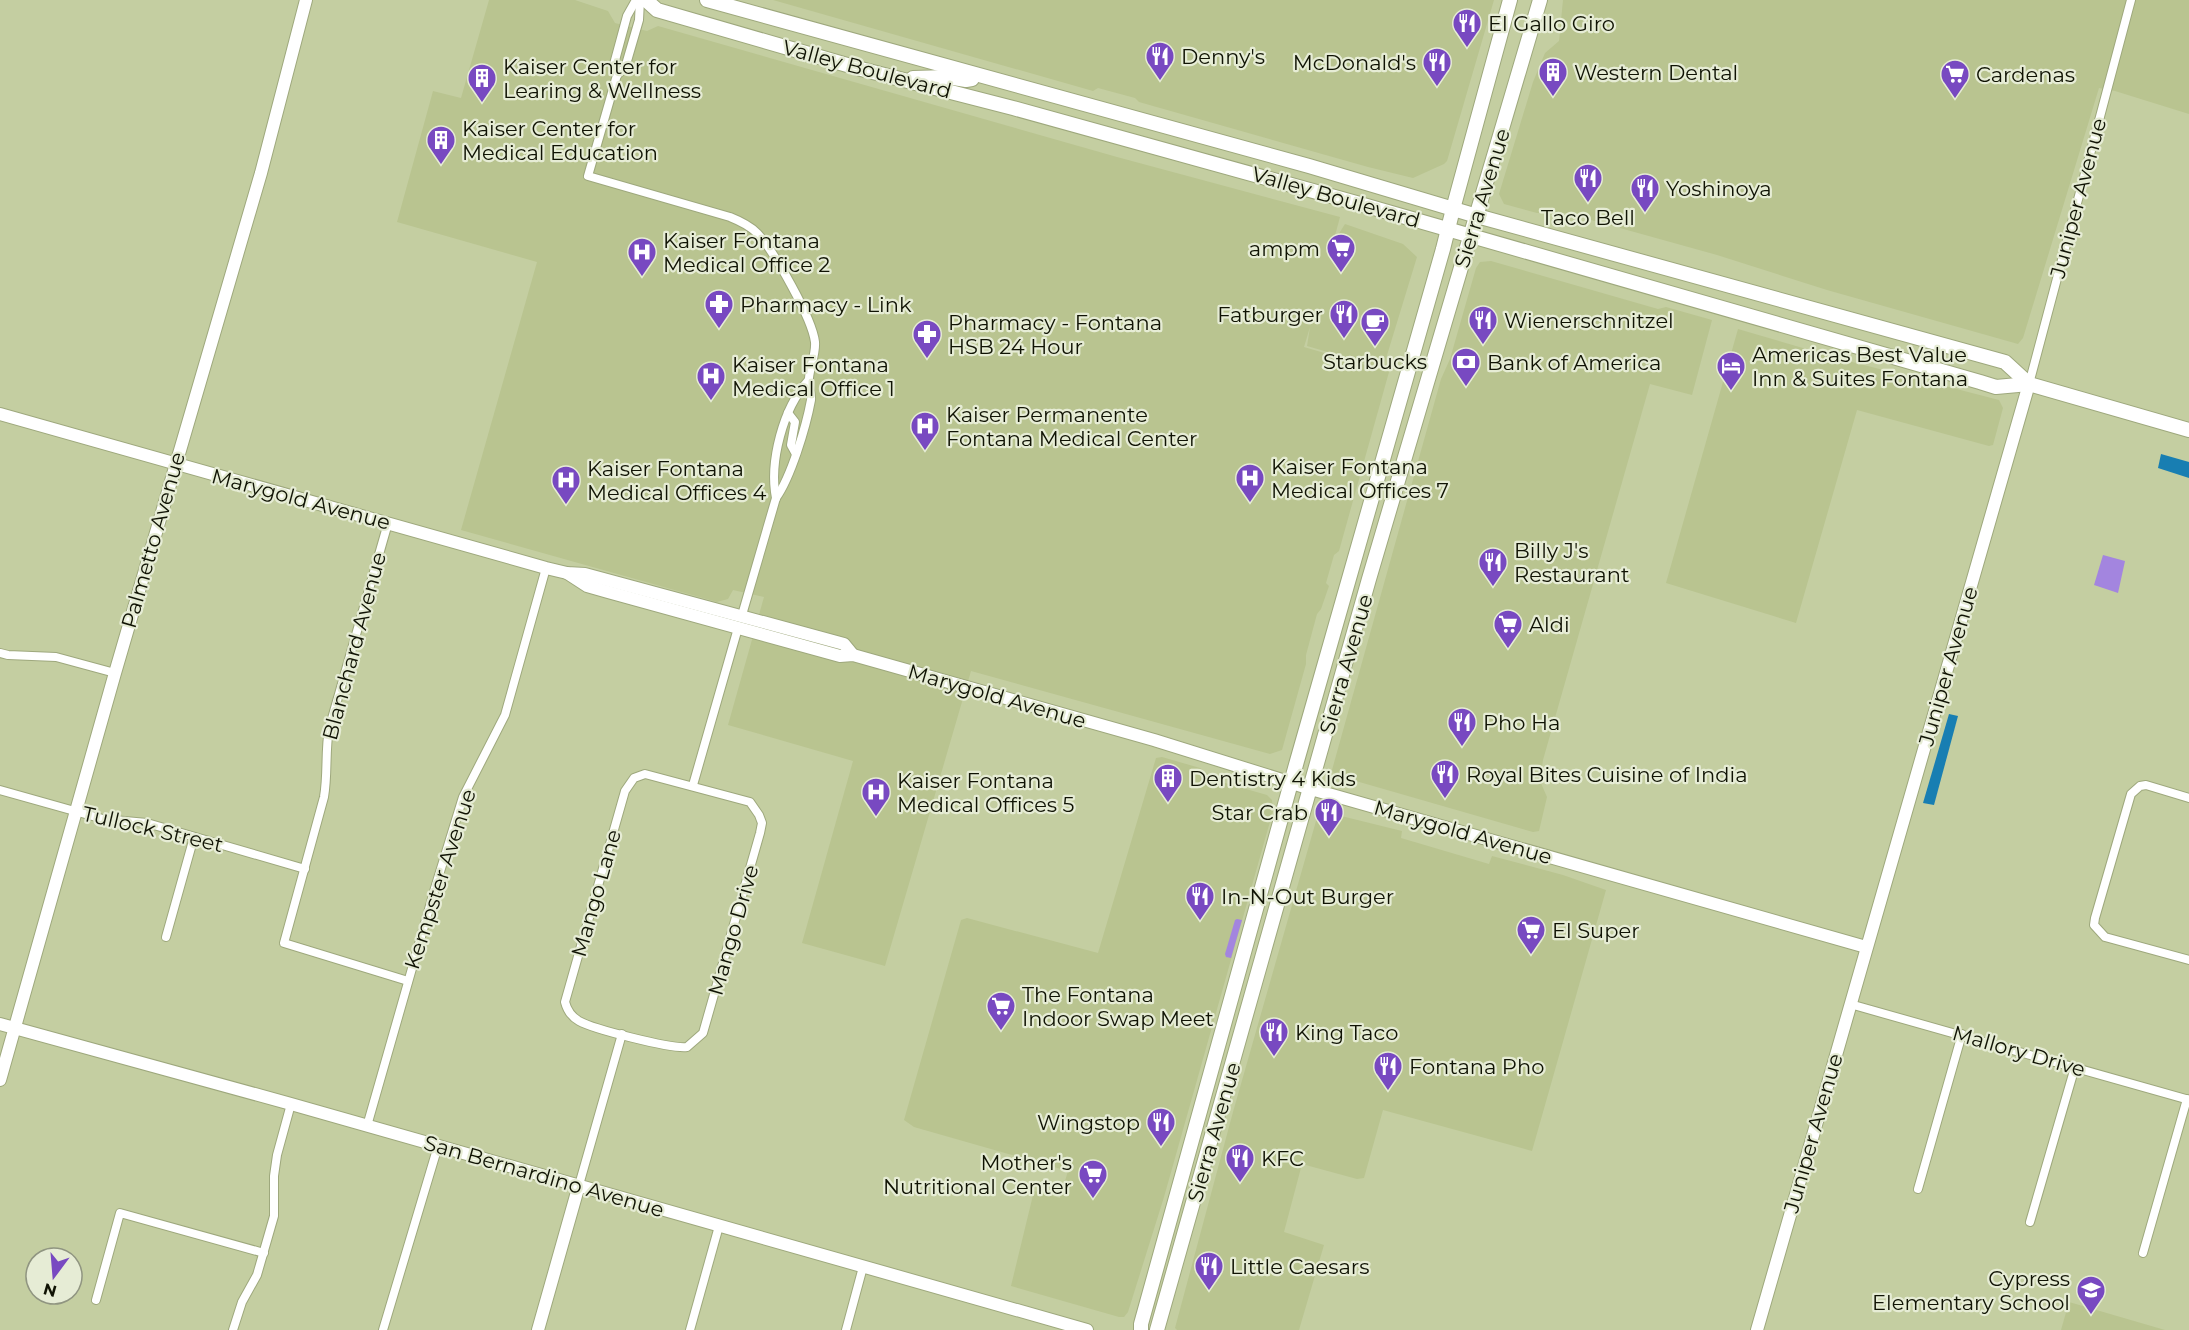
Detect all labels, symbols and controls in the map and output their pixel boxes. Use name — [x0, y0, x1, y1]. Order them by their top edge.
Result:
restaurant icon: El Gallo Giro — [1451, 7, 1483, 49]
place label: El Gallo Giro — [1488, 11, 1615, 36]
street label: Valley Boulevard — [780, 34, 954, 104]
restaurant icon: Denny's — [1144, 40, 1176, 82]
place label: Denny's — [1181, 44, 1265, 69]
restaurant icon: McDonald's — [1421, 46, 1453, 88]
place label: McDonald's — [1293, 50, 1416, 75]
place label: Kaiser Center for Learing & Wellness — [503, 54, 701, 103]
building icon: Western Dental — [1537, 56, 1569, 98]
supermarket icon: Cardenas — [1939, 58, 1971, 100]
place label: Western Dental — [1574, 60, 1738, 85]
building icon: Kaiser Center for Learing & Wellness — [466, 62, 498, 104]
place label: Cardenas — [1976, 62, 2075, 87]
street label: Juniper Avenue — [2044, 115, 2111, 282]
place label: Kaiser Center for Medical Education — [462, 116, 658, 165]
building icon: Kaiser Center for Medical Education — [425, 124, 457, 166]
street label: Sierra Avenue — [1449, 125, 1515, 271]
street label: Valley Boulevard — [1249, 161, 1423, 233]
restaurant icon: Taco Bell — [1572, 162, 1604, 204]
restaurant icon: Yoshinoya — [1629, 172, 1661, 214]
place label: Yoshinoya — [1666, 176, 1772, 201]
place label: Taco Bell — [1541, 205, 1635, 230]
place label: Kaiser Fontana Medical Office 2 — [663, 228, 830, 277]
supermarket icon: ampm — [1325, 232, 1357, 274]
hospital icon: Kaiser Fontana Medical Office 2 — [626, 236, 658, 278]
place label: ampm — [1249, 236, 1320, 261]
pharmacy icon: Pharmacy - Link — [703, 288, 735, 330]
place label: Pharmacy - Link — [740, 292, 912, 317]
restaurant icon: Fatburger — [1328, 298, 1360, 340]
place label: Fatburger — [1217, 302, 1323, 327]
restaurant icon: Wienerschnitzel — [1467, 304, 1499, 346]
cafe icon: Starbucks — [1359, 306, 1391, 348]
place label: Wienerschnitzel — [1504, 308, 1674, 333]
place label: Pharmacy - Fontana HSB 24 Hour — [948, 310, 1162, 359]
pharmacy icon: Pharmacy - Fontana HSB 24 Hour — [911, 318, 943, 360]
place label: Americas Best Value Inn & Suites Fontana — [1752, 342, 1968, 391]
bank icon: Bank of America — [1450, 346, 1482, 388]
place label: Starbucks — [1323, 349, 1427, 374]
place label: Bank of America — [1487, 350, 1661, 375]
hotel icon: Americas Best Value Inn & Suites Fontana — [1715, 350, 1747, 392]
place label: Kaiser Fontana Medical Office 1 — [732, 352, 895, 401]
hospital icon: Kaiser Fontana Medical Office 1 — [695, 360, 727, 402]
place label: Kaiser Permanente Fontana Medical Center — [946, 402, 1197, 451]
hospital icon: Kaiser Permanente Fontana Medical Center — [909, 410, 941, 452]
street label: Palmetto Avenue — [116, 449, 190, 631]
place label: Kaiser Fontana Medical Offices 7 — [1271, 454, 1449, 503]
place label: Kaiser Fontana Medical Offices 4 — [587, 456, 767, 505]
hospital icon: Kaiser Fontana Medical Offices 7 — [1234, 462, 1266, 504]
street label: Marygold Avenue — [209, 463, 393, 535]
hospital icon: Kaiser Fontana Medical Offices 4 — [550, 464, 582, 506]
place label: Billy J's Restaurant — [1514, 538, 1629, 587]
restaurant icon: Billy J's Restaurant — [1477, 546, 1509, 588]
street label: Blanchard Avenue — [317, 549, 391, 743]
street label: Juniper Avenue — [1913, 583, 1983, 750]
street label: Sierra Avenue — [1314, 591, 1378, 737]
supermarket icon: Aldi — [1492, 608, 1524, 650]
place label: Aldi — [1529, 612, 1570, 637]
street label: Marygold Avenue — [905, 659, 1089, 733]
restaurant icon: Pho Ha — [1446, 706, 1478, 748]
place label: Pho Ha — [1483, 710, 1560, 735]
restaurant icon: Royal Bites Cuisine of India — [1429, 758, 1461, 800]
building icon: Dentistry 4 Kids — [1152, 762, 1184, 804]
place label: Royal Bites Cuisine of India — [1466, 762, 1748, 787]
place label: Dentistry 4 Kids — [1189, 766, 1356, 791]
place label: Kaiser Fontana Medical Offices 5 — [897, 768, 1075, 817]
hospital icon: Kaiser Fontana Medical Offices 5 — [860, 776, 892, 818]
street label: Kempster Avenue — [399, 786, 481, 972]
street label: Marygold Avenue — [1371, 795, 1555, 869]
restaurant icon: Star Crab — [1313, 796, 1345, 838]
place label: Star Crab — [1212, 800, 1308, 825]
street label: Tullock Street — [80, 801, 226, 857]
street label: Mango Lane — [566, 826, 626, 960]
street label: Mango Drive — [702, 862, 764, 998]
restaurant icon: In-N-Out Burger — [1184, 880, 1216, 922]
place label: In-N-Out Burger — [1221, 884, 1394, 909]
supermarket icon: El Super — [1515, 914, 1547, 956]
place label: El Super — [1552, 918, 1640, 943]
place label: The Fontana Indoor Swap Meet — [1022, 982, 1214, 1031]
supermarket icon: The Fontana Indoor Swap Meet — [985, 990, 1017, 1032]
restaurant icon: King Taco — [1258, 1016, 1290, 1058]
place label: King Taco — [1295, 1020, 1398, 1045]
street label: Mallory Drive — [1950, 1020, 2088, 1082]
restaurant icon: Fontana Pho — [1372, 1050, 1404, 1092]
street label: Juniper Avenue — [1778, 1050, 1848, 1217]
place label: Fontana Pho — [1409, 1054, 1544, 1079]
street label: Sierra Avenue — [1182, 1059, 1246, 1205]
restaurant icon: Wingstop — [1145, 1106, 1177, 1148]
place label: Wingstop — [1037, 1110, 1140, 1135]
street label: San Bernardino Avenue — [421, 1130, 667, 1222]
restaurant icon: KFC — [1224, 1142, 1256, 1184]
place label: KFC — [1261, 1146, 1304, 1171]
place label: Mother's Nutritional Center — [883, 1150, 1072, 1199]
supermarket icon: Mother's Nutritional Center — [1077, 1158, 1109, 1200]
north arrow — [24, 1246, 84, 1306]
restaurant icon: Little Caesars — [1193, 1250, 1225, 1292]
place label: Little Caesars — [1230, 1254, 1370, 1279]
place label: Cypress Elementary School — [1872, 1266, 2070, 1315]
school or university icon: Cypress Elementary School — [2075, 1274, 2107, 1316]
text: N — [41, 1279, 59, 1301]

